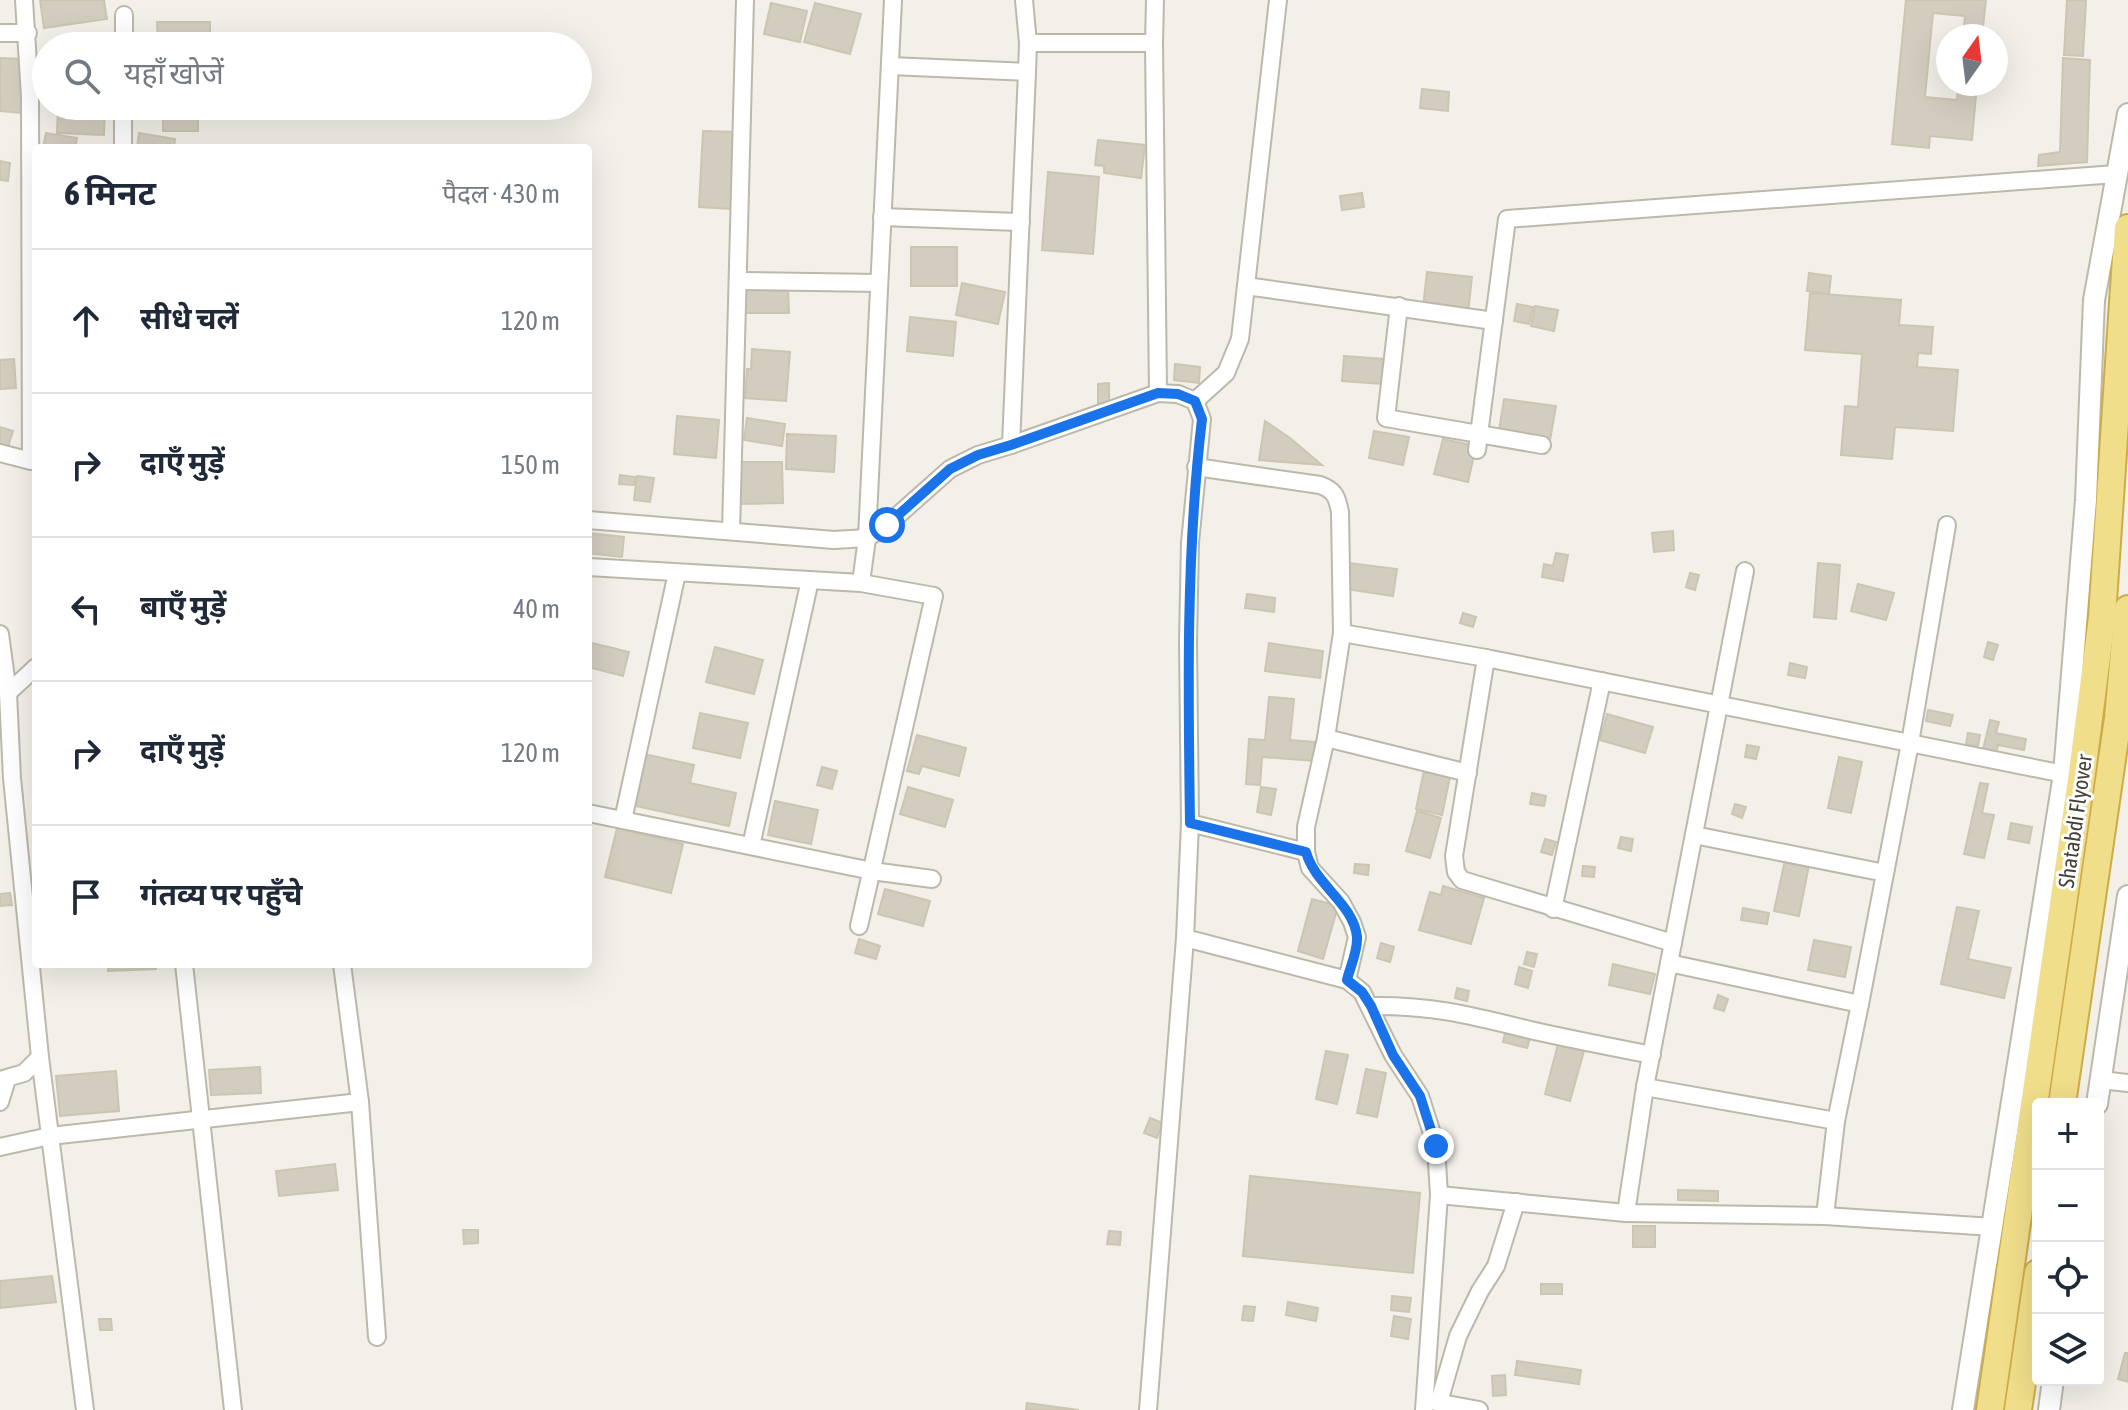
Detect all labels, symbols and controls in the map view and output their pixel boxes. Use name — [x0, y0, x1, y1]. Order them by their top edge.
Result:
north arrow — [1936, 24, 2008, 96]
search box — [32, 32, 592, 120]
icon: search — [60, 54, 104, 98]
text: यहाँ खोजें — [124, 56, 224, 90]
text: 6 मिनट — [64, 173, 156, 212]
text: पैदल · 430 m — [442, 179, 560, 209]
icon: ahead — [64, 299, 108, 343]
text: सीधे चलें — [140, 301, 239, 335]
text: 120 m — [501, 306, 560, 336]
icon: right — [64, 443, 108, 487]
text: दाएँ मुड़ें — [140, 445, 225, 479]
text: 150 m — [501, 450, 560, 480]
route start — [869, 507, 905, 543]
icon: left — [64, 587, 108, 631]
text: बाएँ मुड़ें — [140, 589, 226, 623]
text: 40 m — [513, 594, 560, 624]
icon: right — [64, 731, 108, 775]
text: दाएँ मुड़ें — [140, 733, 225, 767]
text: 120 m — [501, 738, 560, 768]
street label: Shatabdi Flyover — [2053, 752, 2097, 889]
icon: arrive — [64, 875, 108, 919]
text: गंतव्य पर पहुँचे — [140, 877, 302, 911]
map controls — [2032, 1098, 2104, 1386]
button: + — [2032, 1098, 2104, 1170]
route end — [1418, 1128, 1454, 1164]
button: − — [2032, 1170, 2104, 1242]
button: locate — [2032, 1242, 2104, 1314]
button: layers — [2032, 1314, 2104, 1386]

